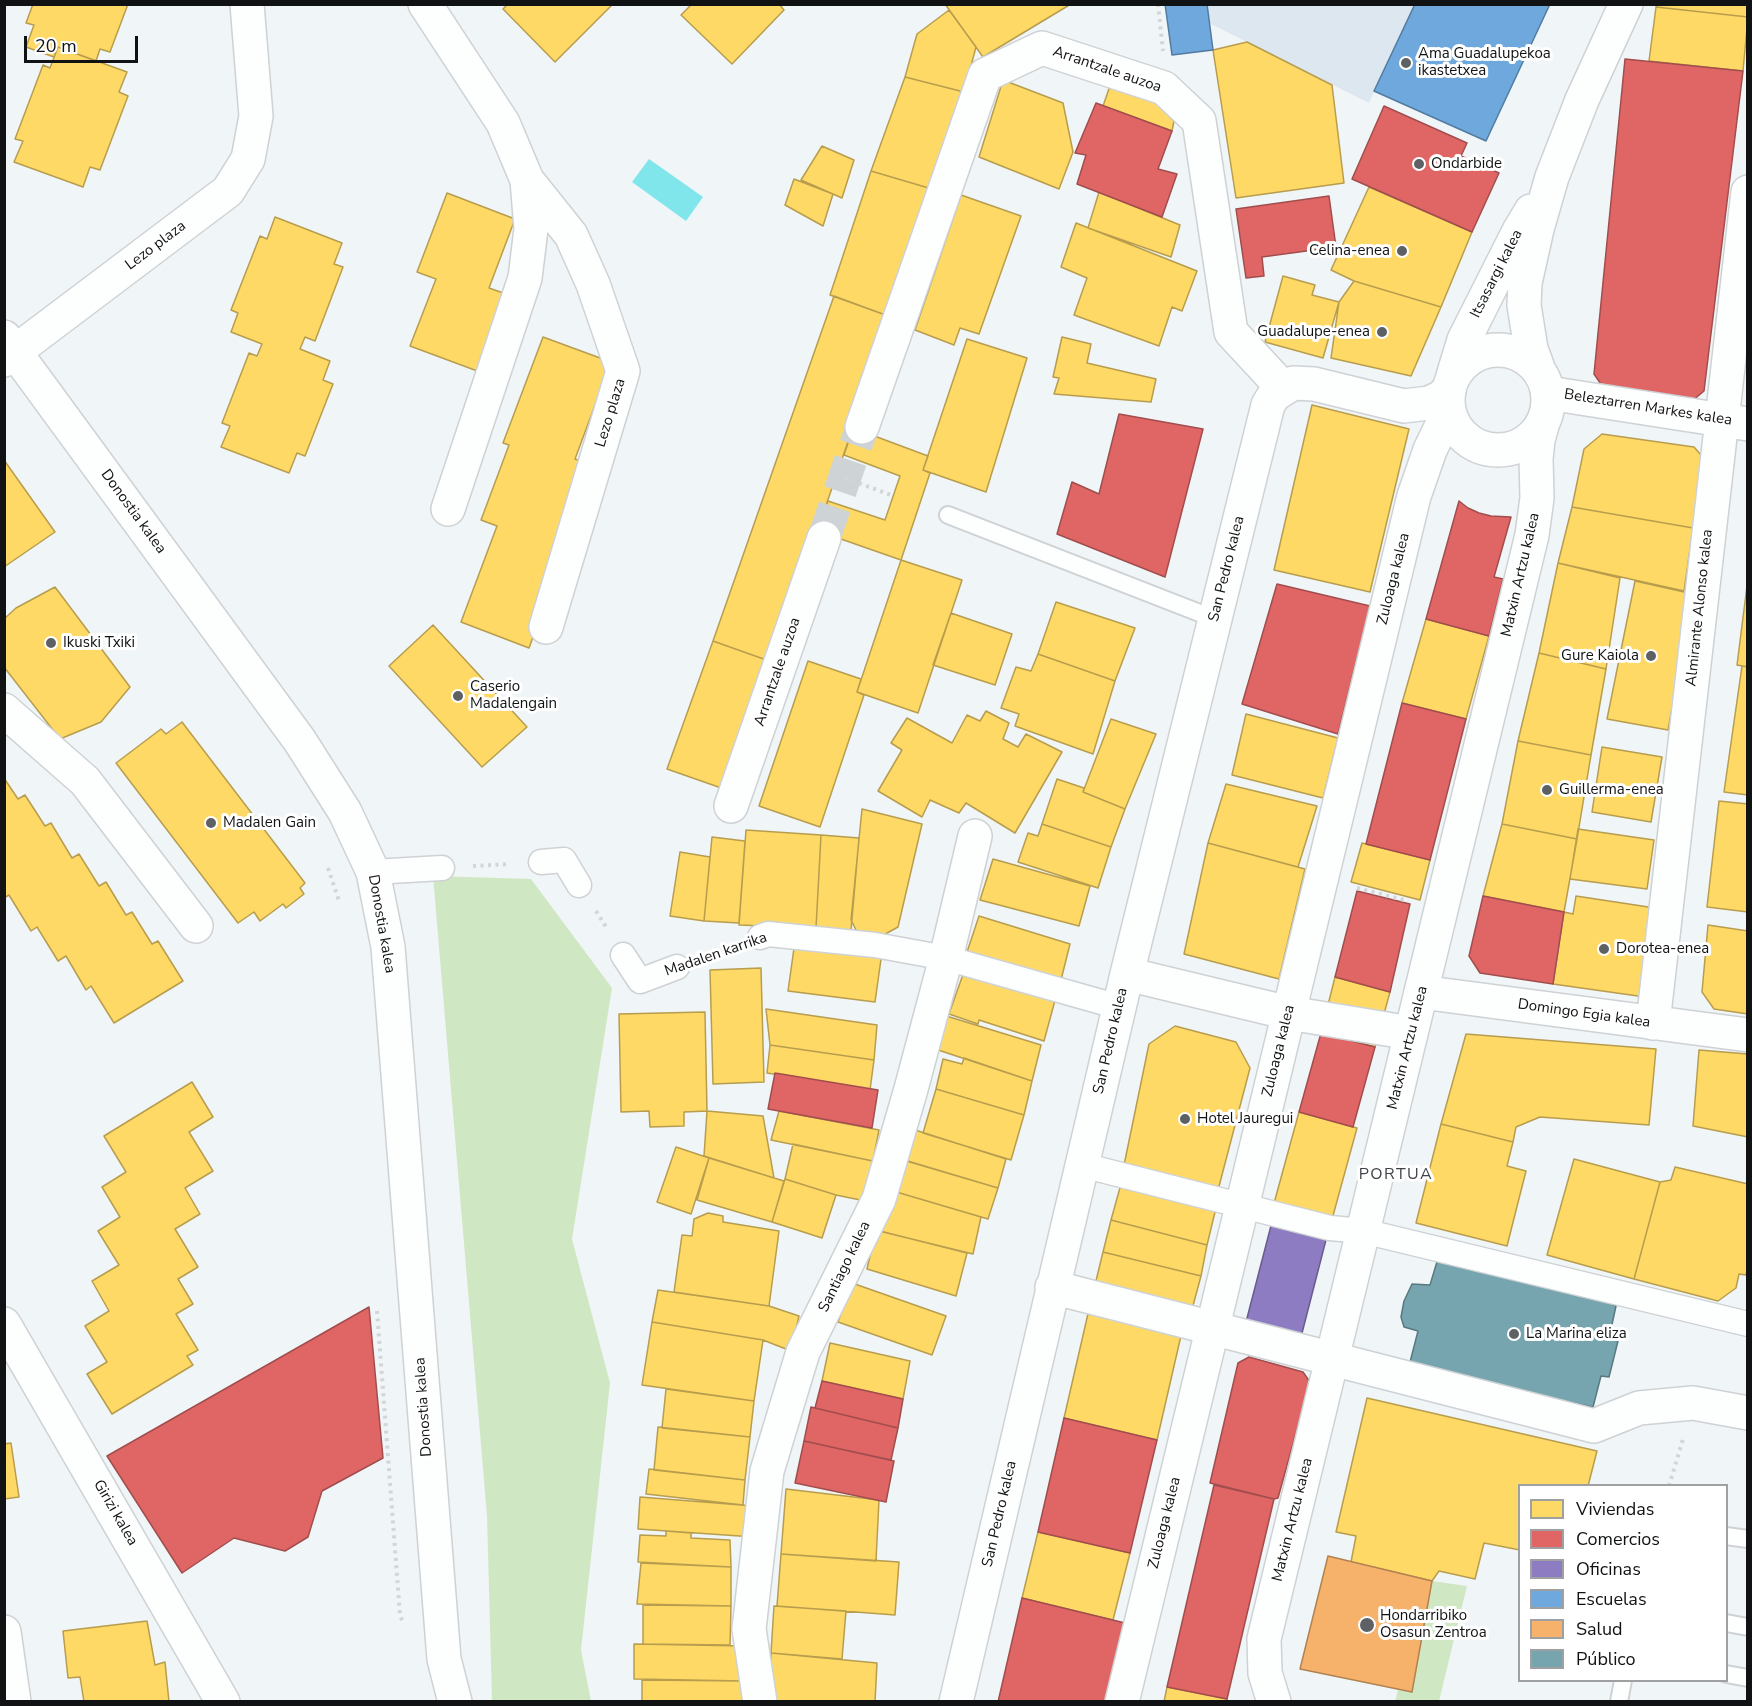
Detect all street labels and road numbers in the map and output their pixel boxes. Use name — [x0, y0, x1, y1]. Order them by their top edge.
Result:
street label: Arrantzale auzoa — [1050, 43, 1164, 97]
street label: Lezo plaza — [122, 217, 190, 275]
street label: Itsasargi kalea — [1467, 227, 1527, 321]
street label: Lezo plaza — [592, 376, 630, 450]
street label: Beleztarren Markes kalea — [1563, 386, 1733, 430]
street label: Donostia kalea — [96, 466, 170, 558]
street label: Matxin Artzu kalea — [1498, 511, 1544, 639]
street label: San Pedro kalea — [1205, 514, 1249, 624]
street label: Almirante Alonso kalea — [1683, 529, 1717, 687]
street label: Zuloaga kalea — [1374, 531, 1414, 627]
street label: Arrantzale auzoa — [751, 615, 805, 729]
street label: Donostia kalea — [363, 873, 399, 975]
street label: Madalen karrika — [662, 929, 770, 981]
street label: Matxin Artzu kalea — [1384, 984, 1432, 1112]
street label: San Pedro kalea — [1090, 986, 1132, 1096]
street label: Domingo Egia kalea — [1517, 996, 1651, 1032]
street label: Zuloaga kalea — [1259, 1003, 1299, 1099]
street label: Santiago kalea — [815, 1219, 875, 1315]
street label: Donostia kalea — [412, 1357, 436, 1457]
street label: Matxin Artzu kalea — [1269, 1456, 1317, 1584]
street label: San Pedro kalea — [979, 1459, 1021, 1569]
street label: Zuloaga kalea — [1145, 1475, 1185, 1571]
street label: Girizi kalea — [89, 1477, 141, 1549]

